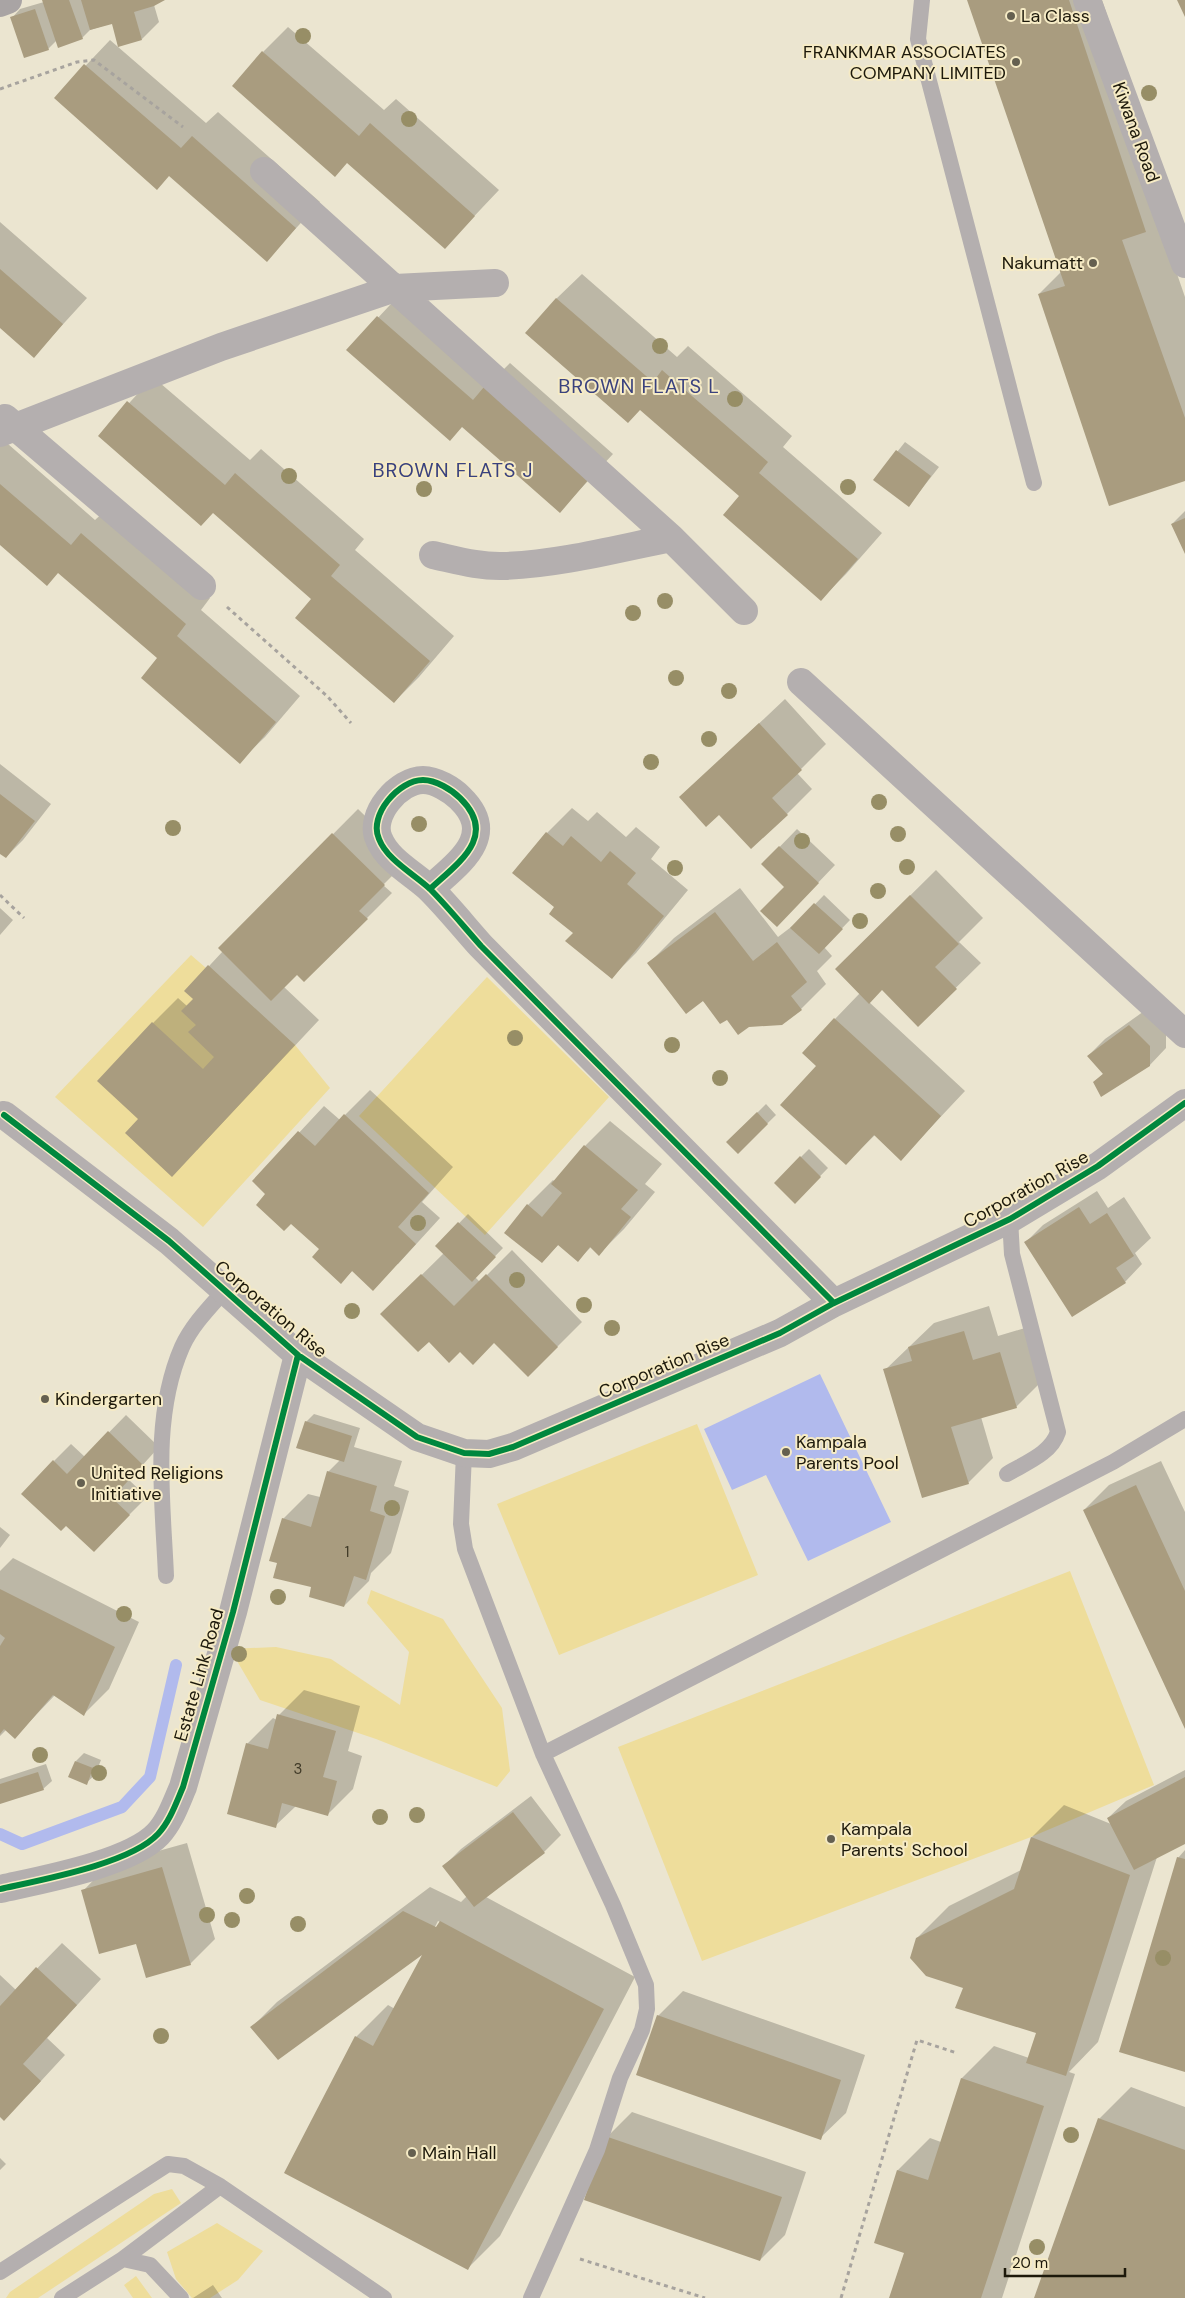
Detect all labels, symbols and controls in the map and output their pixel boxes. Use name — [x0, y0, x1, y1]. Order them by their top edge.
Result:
place label: La Class — [1021, 4, 1090, 28]
marker: La Class — [1005, 10, 1017, 22]
place label: FRANKMAR ASSOCIATES COMPANY LIMITED — [803, 40, 1006, 85]
marker: FRANKMAR ASSOCIATES COMPANY LIMITED — [1010, 56, 1022, 68]
street label: Kiwana Road — [1107, 79, 1165, 185]
place label: Nakumatt — [1002, 251, 1083, 275]
marker: Nakumatt — [1087, 257, 1099, 269]
district label: BROWN FLATS L — [558, 373, 720, 399]
district label: BROWN FLATS J — [372, 457, 534, 483]
street label: Corporation Rise — [959, 1145, 1093, 1233]
street label: Corporation Rise — [210, 1255, 332, 1363]
street label: Corporation Rise — [595, 1328, 733, 1404]
place label: Kindergarten — [55, 1387, 162, 1411]
marker: Kindergarten — [39, 1393, 51, 1405]
place label: Kampala Parents Pool — [796, 1430, 899, 1475]
marker: Kampala Parents Pool — [780, 1446, 792, 1458]
place label: United Religions Initiative — [91, 1461, 224, 1506]
marker: United Religions Initiative — [75, 1477, 87, 1489]
house number: 1 — [345, 1542, 349, 1562]
street label: Estate Link Road — [169, 1606, 229, 1744]
house number: 3 — [294, 1759, 302, 1779]
place label: Kampala Parents' School — [841, 1817, 968, 1862]
marker: Kampala Parents' School — [825, 1833, 837, 1845]
place label: Main Hall — [422, 2141, 496, 2165]
marker: Main Hall — [406, 2147, 418, 2159]
scale bar — [1005, 2246, 1125, 2278]
text: 20 m — [1012, 2253, 1048, 2273]

